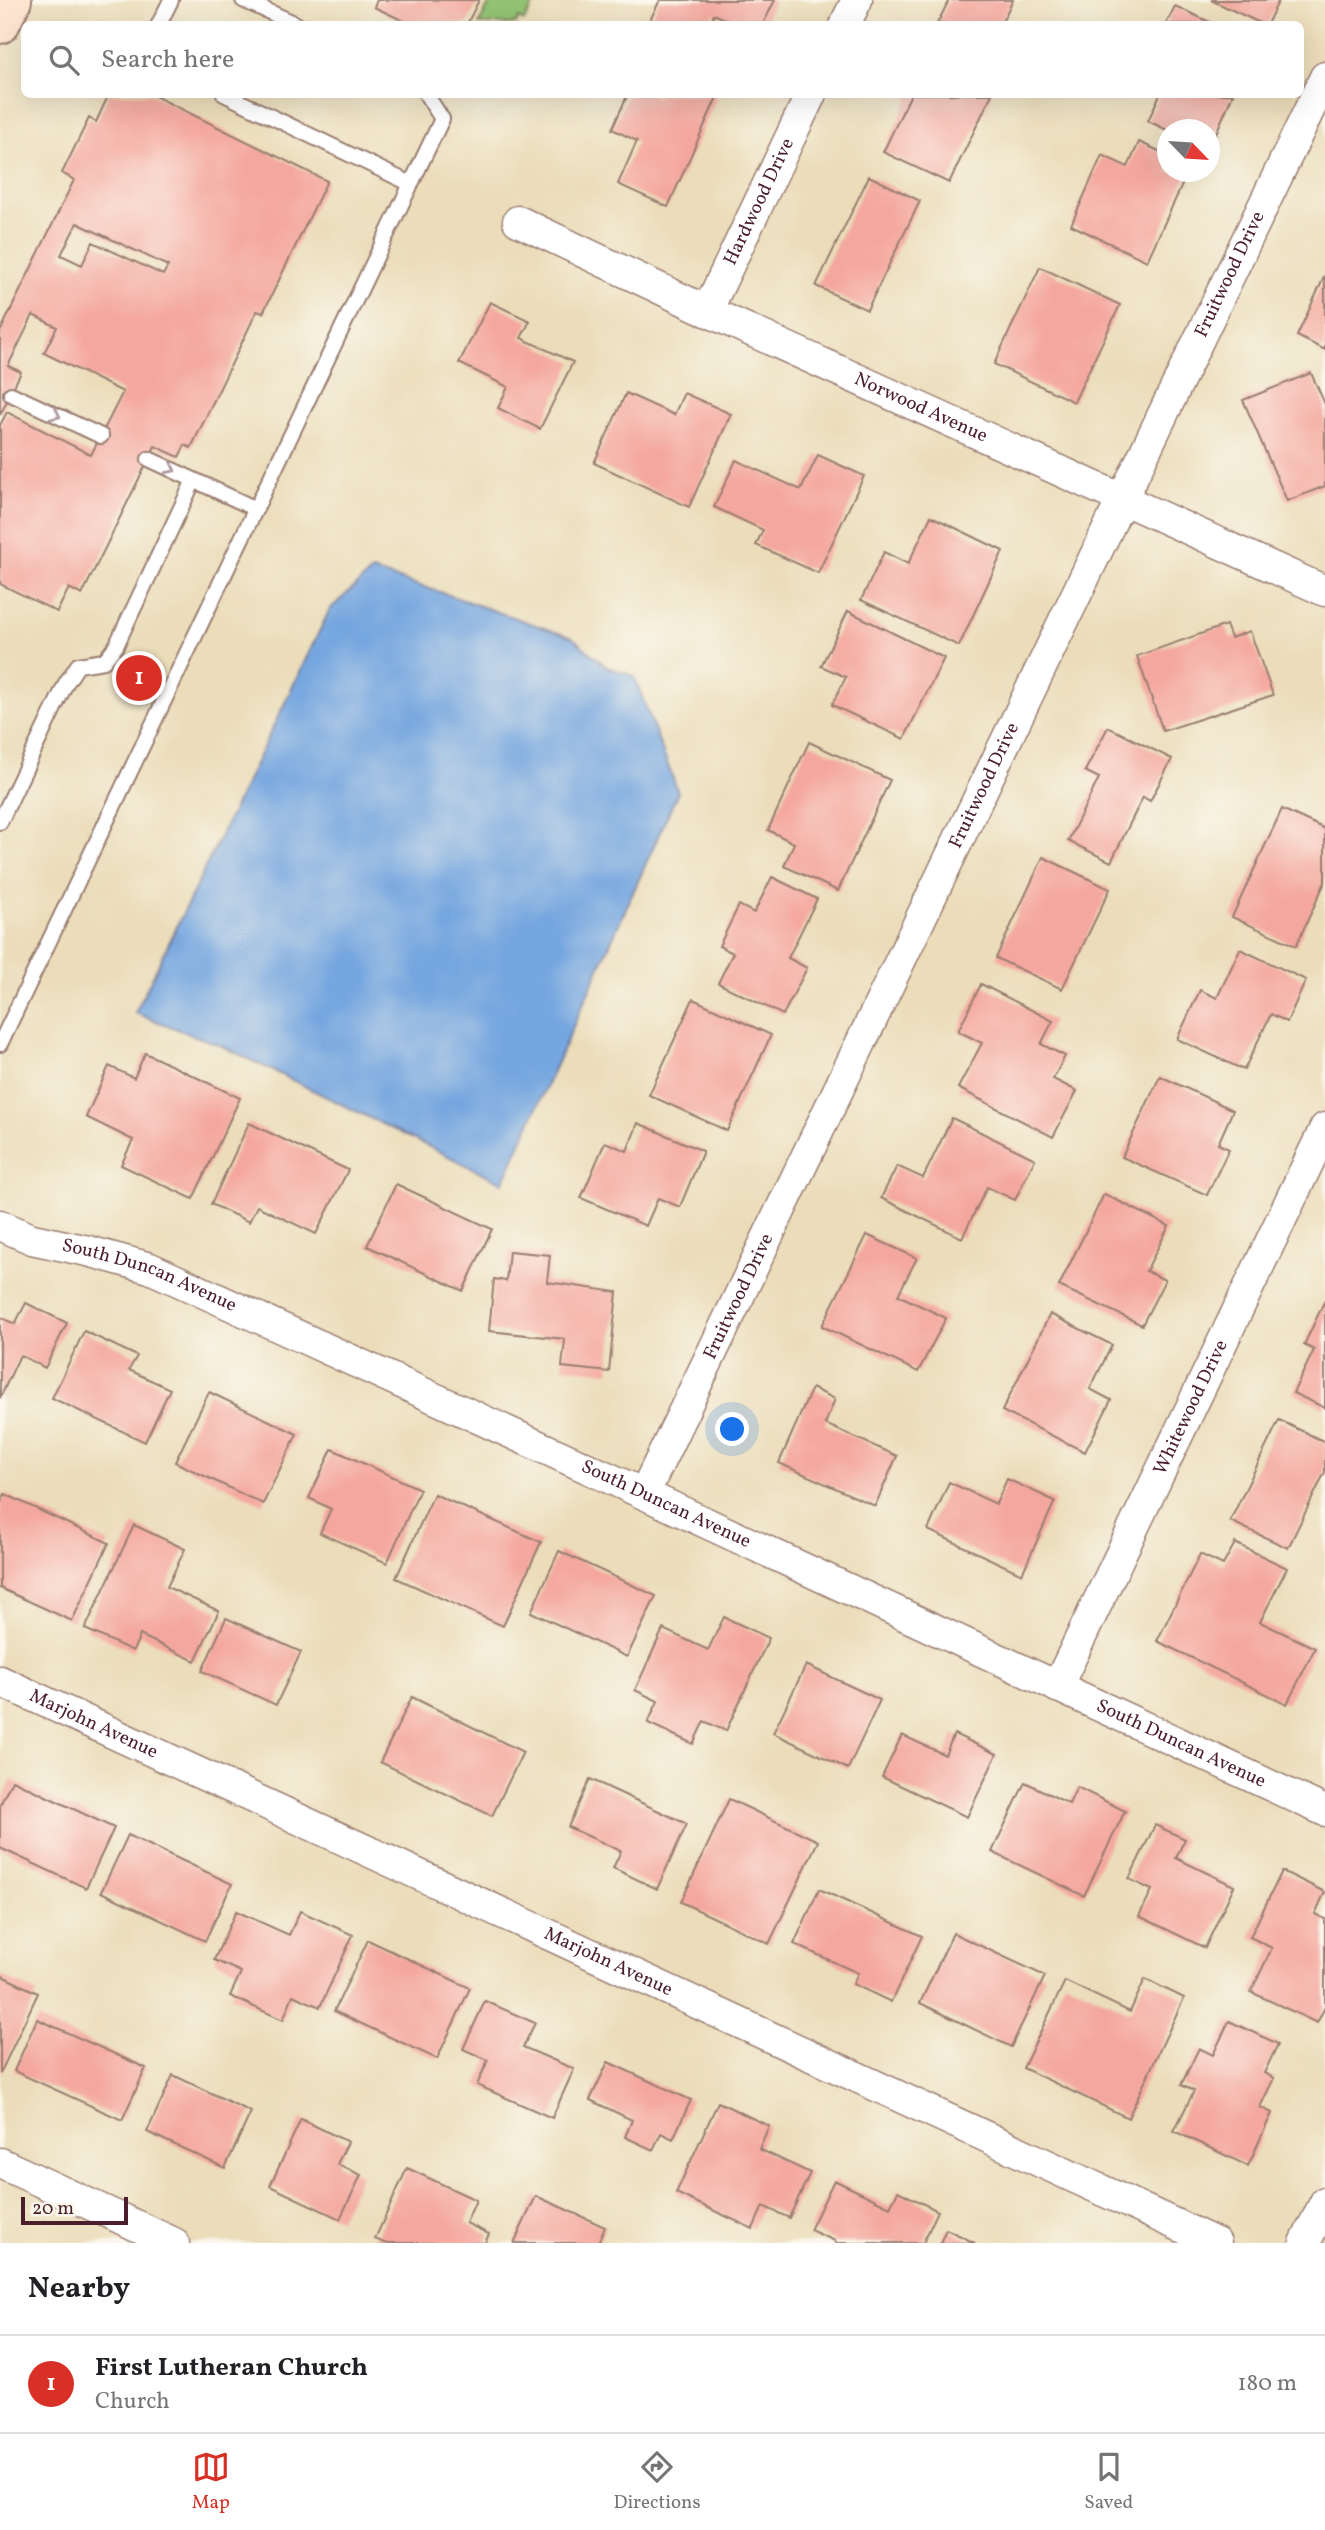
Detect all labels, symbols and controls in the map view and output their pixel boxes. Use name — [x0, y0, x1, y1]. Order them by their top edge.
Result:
search box — [21, 21, 1304, 98]
icon: search — [45, 41, 83, 79]
text: Search here — [101, 42, 234, 78]
north arrow — [1157, 119, 1220, 182]
street label: Hardwood Drive — [718, 134, 801, 270]
street label: Fruitwood Drive — [1189, 207, 1271, 342]
street label: Norwood Avenue — [850, 366, 992, 449]
one-way arrow — [49, 407, 61, 421]
one-way arrow — [164, 461, 176, 475]
pin: 1 — [116, 652, 162, 704]
street label: Fruitwood Drive — [943, 718, 1026, 853]
street label: Fruitwood Drive — [697, 1229, 780, 1364]
street label: South Duncan Avenue — [59, 1233, 241, 1319]
street label: Whitewood Drive — [1148, 1336, 1235, 1479]
your location — [715, 1412, 749, 1446]
street label: South Duncan Avenue — [577, 1454, 755, 1555]
street label: Marjohn Avenue — [25, 1683, 162, 1765]
street label: South Duncan Avenue — [1092, 1693, 1270, 1795]
street label: Marjohn Avenue — [540, 1921, 677, 2003]
scale bar — [21, 2194, 128, 2226]
text: 20 m — [32, 2196, 74, 2222]
text: Nearby — [28, 2268, 130, 2310]
text: First Lutheran Church — [95, 2350, 368, 2386]
text: 1 — [46, 2368, 56, 2400]
text: 180 m — [1238, 2368, 1297, 2400]
text: Church — [95, 2386, 170, 2418]
tab: Map — [192, 2448, 230, 2516]
tab: Directions — [614, 2448, 701, 2516]
tab: Saved — [1084, 2448, 1133, 2516]

